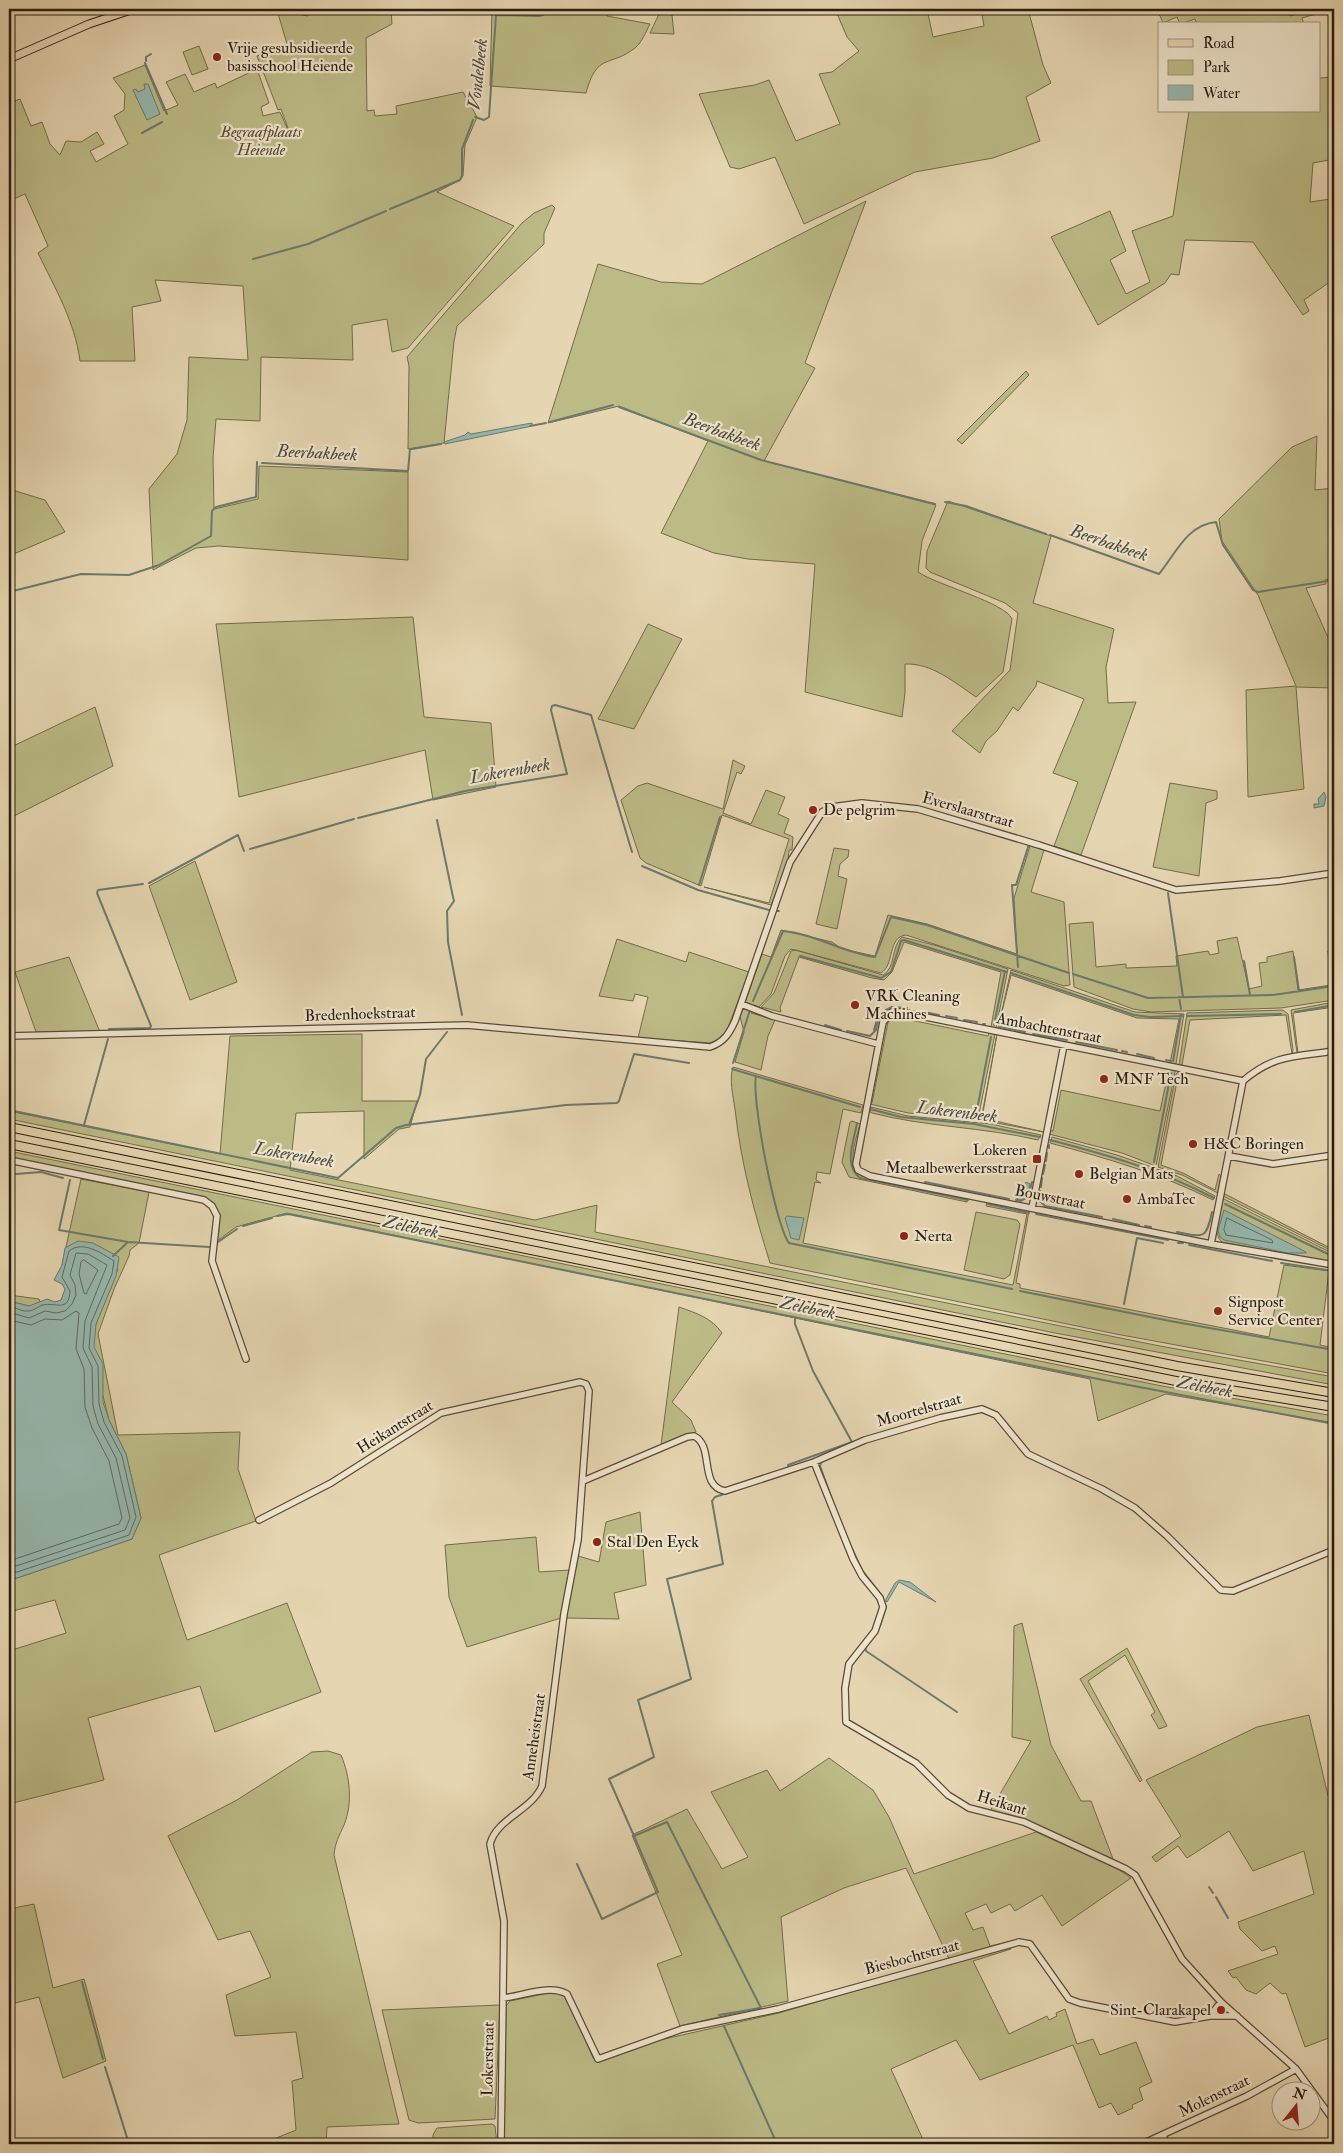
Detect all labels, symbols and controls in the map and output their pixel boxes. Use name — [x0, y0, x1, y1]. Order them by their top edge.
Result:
legend — [1158, 22, 1320, 112]
text: Road — [1203, 34, 1235, 53]
water label: Vondelbeek — [463, 37, 493, 111]
place label: Vrije gesubsidieerde basisschool Heiende — [227, 38, 353, 76]
marker: Vrije gesubsidieerde basisschool Heiende — [211, 51, 223, 63]
text: Park — [1203, 58, 1230, 77]
text: Water — [1202, 84, 1240, 103]
park label: Begraafplaats Heiende — [219, 122, 302, 160]
water label: Beerbakbeek — [679, 407, 764, 457]
water label: Beerbakbeek — [275, 439, 358, 467]
water label: Beerbakbeek — [1066, 519, 1151, 567]
water label: Lokerenbeek — [467, 753, 552, 790]
street label: Everslaarstraat — [920, 787, 1016, 833]
place label: De pelgrim — [823, 800, 896, 821]
marker: De pelgrim — [807, 804, 819, 816]
place label: VRK Cleaning Machines — [865, 986, 961, 1024]
marker: VRK Cleaning Machines — [849, 999, 861, 1011]
street label: Bredenhoekstraat — [304, 1002, 416, 1026]
street label: Ambachtenstraat — [994, 1008, 1103, 1048]
place label: MNF Tech — [1114, 1069, 1189, 1089]
marker: MNF Tech — [1098, 1073, 1110, 1085]
water label: Lokerenbeek — [914, 1096, 999, 1128]
place label: H&C Boringen — [1203, 1134, 1304, 1154]
water label: Lokerenbeek — [251, 1136, 336, 1173]
marker: H&C Boringen — [1187, 1138, 1199, 1150]
place label: Lokeren Metaalbewerkersstraat — [885, 1140, 1027, 1178]
marker: Lokeren Metaalbewerkersstraat — [1031, 1153, 1043, 1165]
place label: Belgian Mats — [1089, 1164, 1173, 1184]
marker: Belgian Mats — [1073, 1168, 1085, 1180]
street label: Bouwstraat — [1013, 1180, 1087, 1214]
place label: AmbaTec — [1136, 1189, 1196, 1209]
marker: AmbaTec — [1121, 1193, 1133, 1205]
water label: Zelebeek — [380, 1210, 441, 1244]
place label: Nerta — [914, 1226, 953, 1246]
marker: Nerta — [898, 1230, 910, 1242]
water label: Zelebeek — [777, 1291, 838, 1325]
place label: Signpost Service Center — [1228, 1292, 1322, 1330]
marker: Signpost Service Center — [1212, 1305, 1224, 1317]
water label: Zelebeek — [1174, 1370, 1235, 1404]
street label: Moortelstraat — [874, 1388, 964, 1432]
street label: Heikantstraat — [353, 1396, 437, 1458]
place label: Stal Den Eyck — [607, 1532, 699, 1552]
marker: Stal Den Eyck — [591, 1536, 603, 1548]
street label: Anneheistraat — [518, 1692, 550, 1783]
street label: Heikant — [975, 1786, 1029, 1820]
street label: Biesbochtstraat — [862, 1935, 962, 1979]
place label: Sint-Clarakapel — [1110, 2000, 1211, 2021]
marker: Sint-Clarakapel — [1215, 2004, 1227, 2016]
street label: Lokerstraat — [477, 2022, 499, 2096]
street label: Molenstraat — [1175, 2070, 1253, 2122]
north arrow — [1270, 2080, 1320, 2130]
text: N — [1290, 2084, 1309, 2104]

